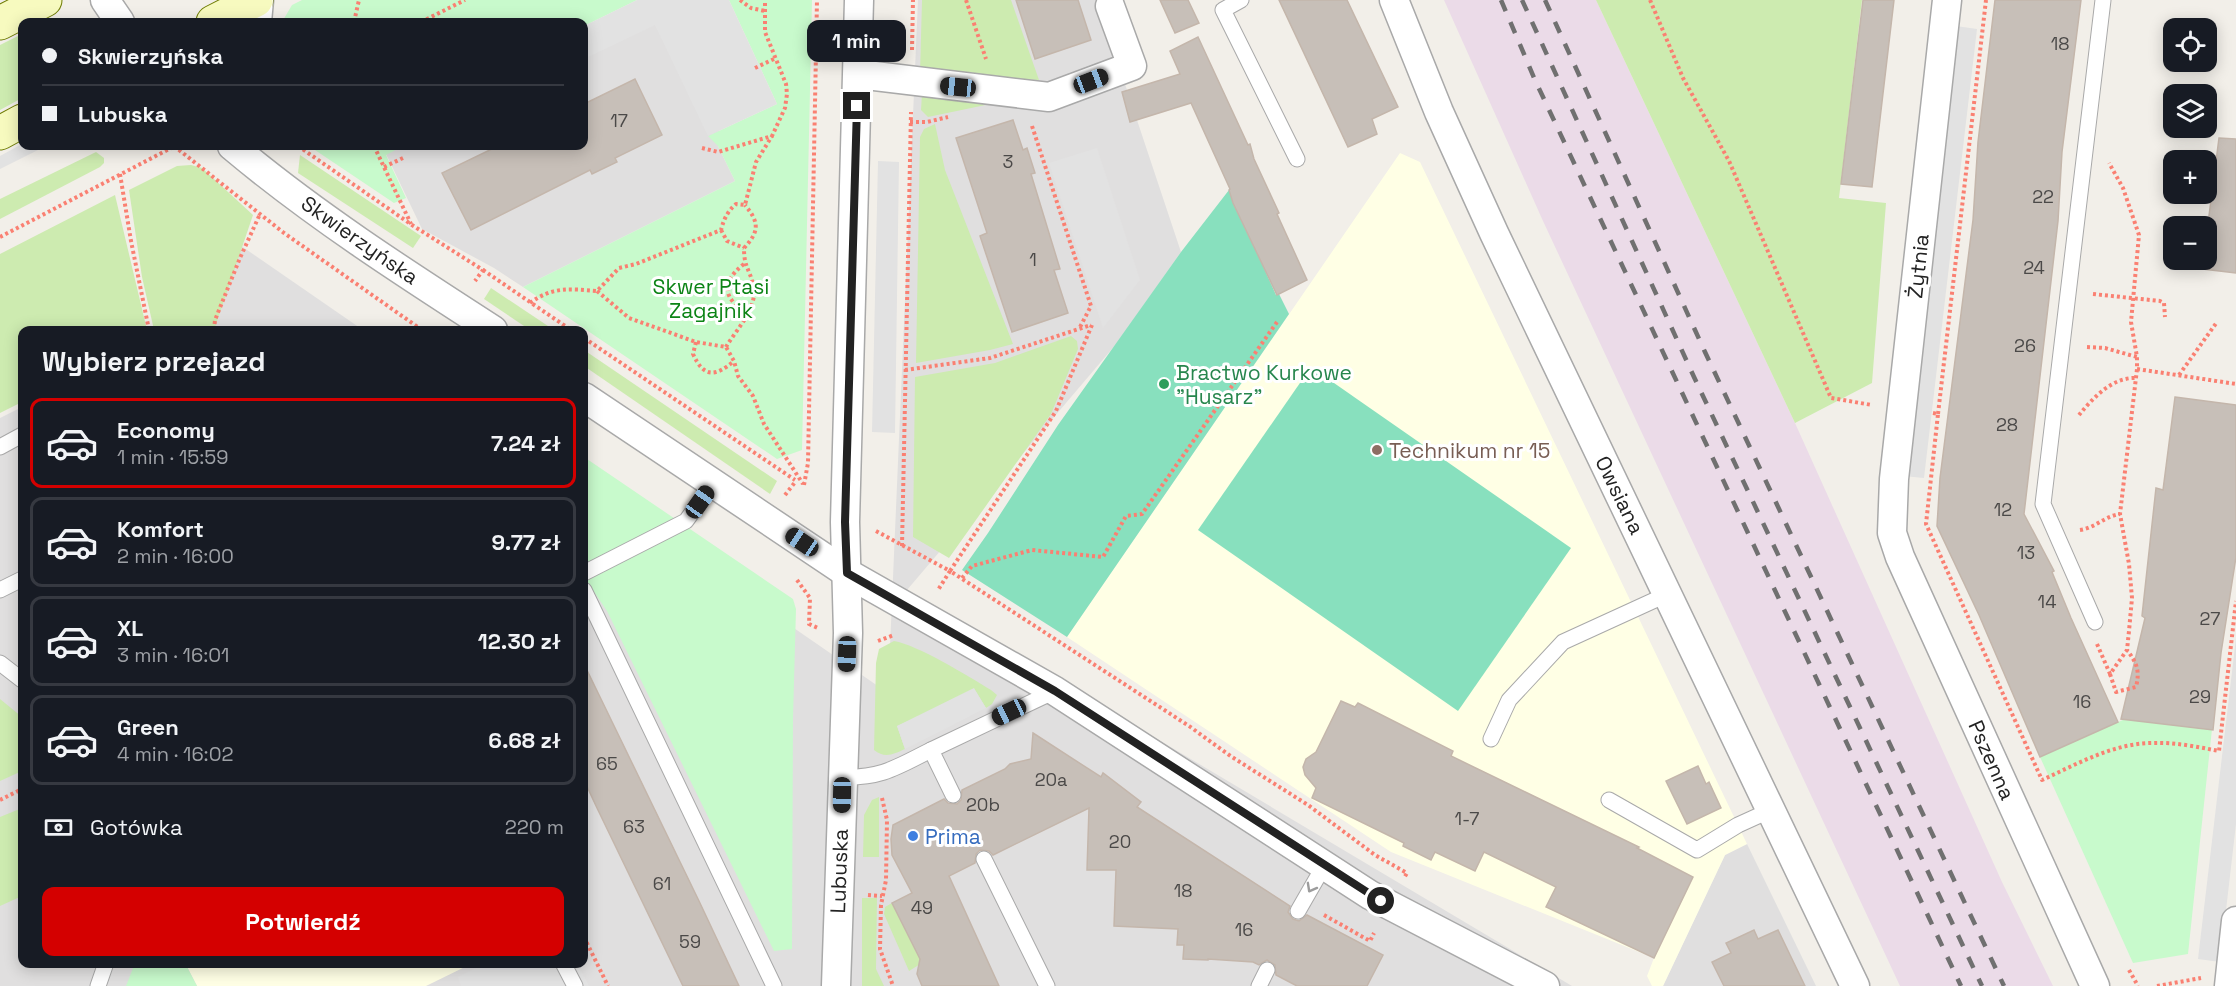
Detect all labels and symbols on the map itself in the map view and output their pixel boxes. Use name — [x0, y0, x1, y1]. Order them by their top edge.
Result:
callout: 1 min — [808, 19, 906, 61]
house number: 18 — [2051, 32, 2069, 55]
car — [1071, 66, 1111, 96]
car — [939, 76, 977, 98]
route end — [843, 92, 870, 119]
house number: 17 — [610, 109, 628, 132]
house number: 3 — [1003, 150, 1013, 173]
house number: 22 — [2032, 185, 2054, 208]
street label: Skwierzyńska — [296, 190, 424, 290]
street label: Żytnia — [1901, 232, 1935, 300]
house number: 1 — [1029, 248, 1037, 271]
house number: 24 — [2023, 256, 2045, 279]
park label: Skwer Ptasi Zagajnik — [653, 273, 769, 324]
house number: 26 — [2014, 334, 2036, 357]
place label: Bractwo Kurkowe "Husarz" — [1176, 359, 1352, 410]
marker: Bractwo Kurkowe "Husarz" — [1157, 377, 1171, 391]
house number: 28 — [1996, 413, 2018, 436]
place label: Technikum nr 15 — [1389, 437, 1550, 464]
marker: Technikum nr 15 — [1370, 443, 1384, 457]
street label: Owsiana — [1589, 451, 1651, 539]
car — [682, 482, 718, 522]
house number: 12 — [1994, 498, 2012, 521]
car — [782, 524, 822, 560]
house number: 13 — [2017, 541, 2035, 564]
house number: 14 — [2038, 590, 2056, 613]
house number: 27 — [2200, 607, 2220, 630]
car — [837, 636, 857, 672]
house number: 29 — [2189, 685, 2211, 708]
house number: 16 — [2073, 690, 2091, 713]
car — [989, 696, 1029, 728]
street label: Pszenna — [1963, 716, 2021, 804]
house number: 65 — [596, 752, 618, 775]
house number: 20a — [1035, 768, 1067, 791]
car — [833, 777, 851, 813]
house number: 20b — [966, 793, 1000, 816]
house number: 1-7 — [1455, 807, 1479, 830]
house number: 63 — [623, 815, 645, 838]
place label: Prima — [925, 823, 981, 850]
street label: Lubuska — [824, 828, 854, 914]
marker: Prima — [906, 829, 920, 843]
house number: 20 — [1109, 830, 1131, 853]
house number: 61 — [653, 872, 671, 895]
house number: 18 — [1174, 879, 1192, 902]
one-way arrow — [1307, 881, 1319, 892]
route start — [1367, 887, 1394, 914]
house number: 49 — [911, 896, 933, 919]
house number: 16 — [1235, 918, 1253, 941]
house number: 59 — [679, 930, 701, 953]

